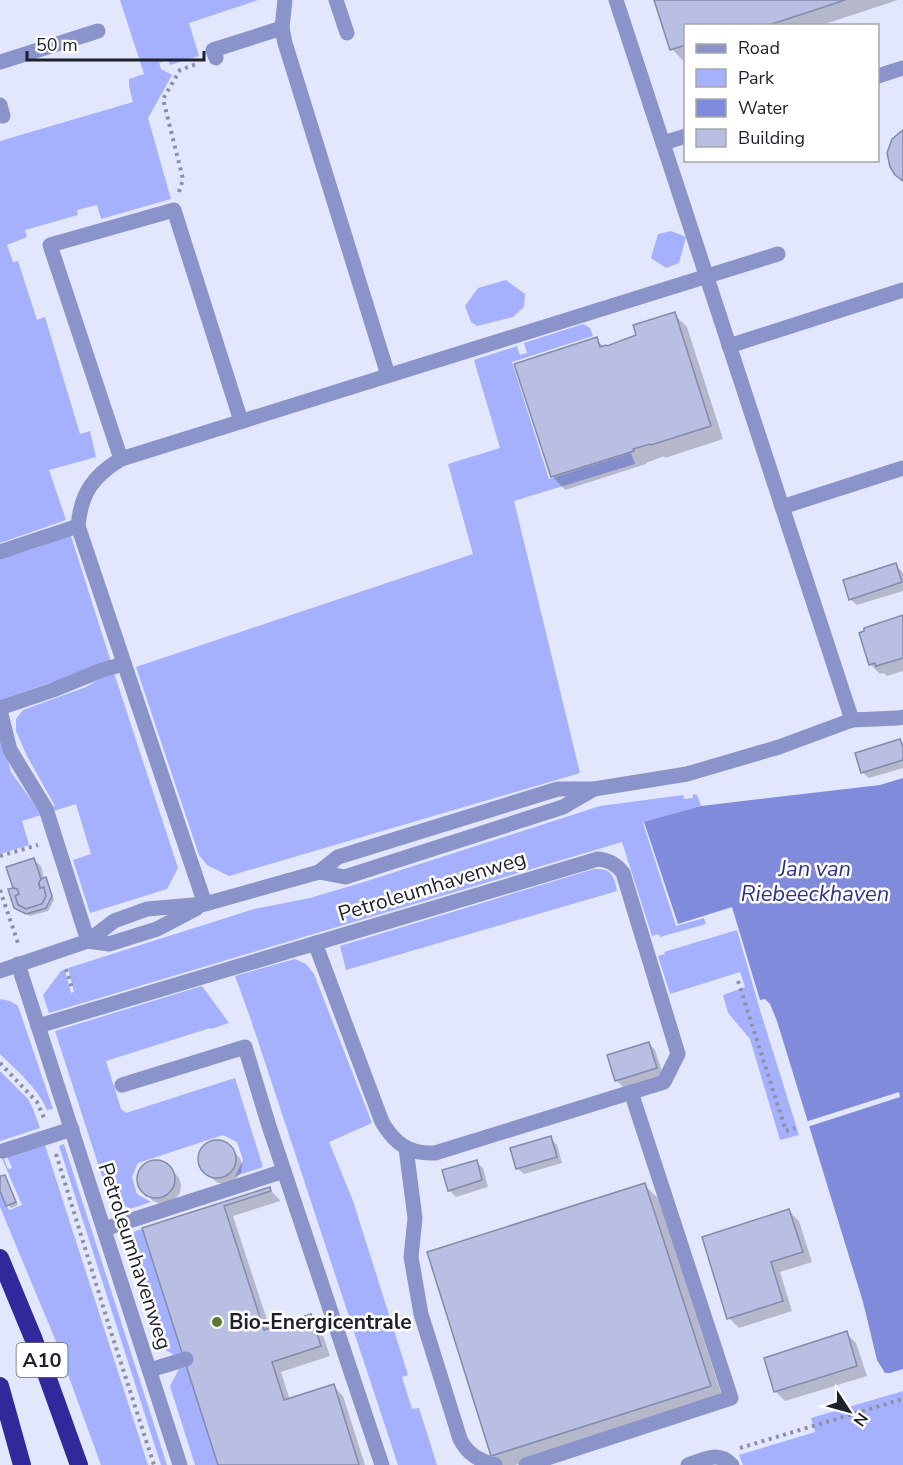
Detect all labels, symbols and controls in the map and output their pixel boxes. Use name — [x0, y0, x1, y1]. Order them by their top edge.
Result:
scale bar — [27, 24, 204, 62]
legend — [684, 24, 879, 162]
text: 50 m — [36, 33, 78, 57]
text: Road — [738, 36, 780, 60]
text: Park — [738, 66, 775, 90]
text: Water — [738, 96, 789, 120]
text: Building — [738, 126, 805, 150]
street label: Petroleumhavenweg — [335, 844, 529, 928]
water label: Jan van Riebeeckhaven — [741, 854, 889, 909]
street label: Petroleumhavenweg — [92, 1159, 178, 1353]
place label: Bio-Energicentrale — [229, 1308, 412, 1336]
marker: Bio-Energicentrale — [210, 1315, 224, 1329]
road number: A10 — [16, 1343, 68, 1377]
north arrow — [819, 1381, 879, 1441]
text: N — [848, 1408, 873, 1431]

